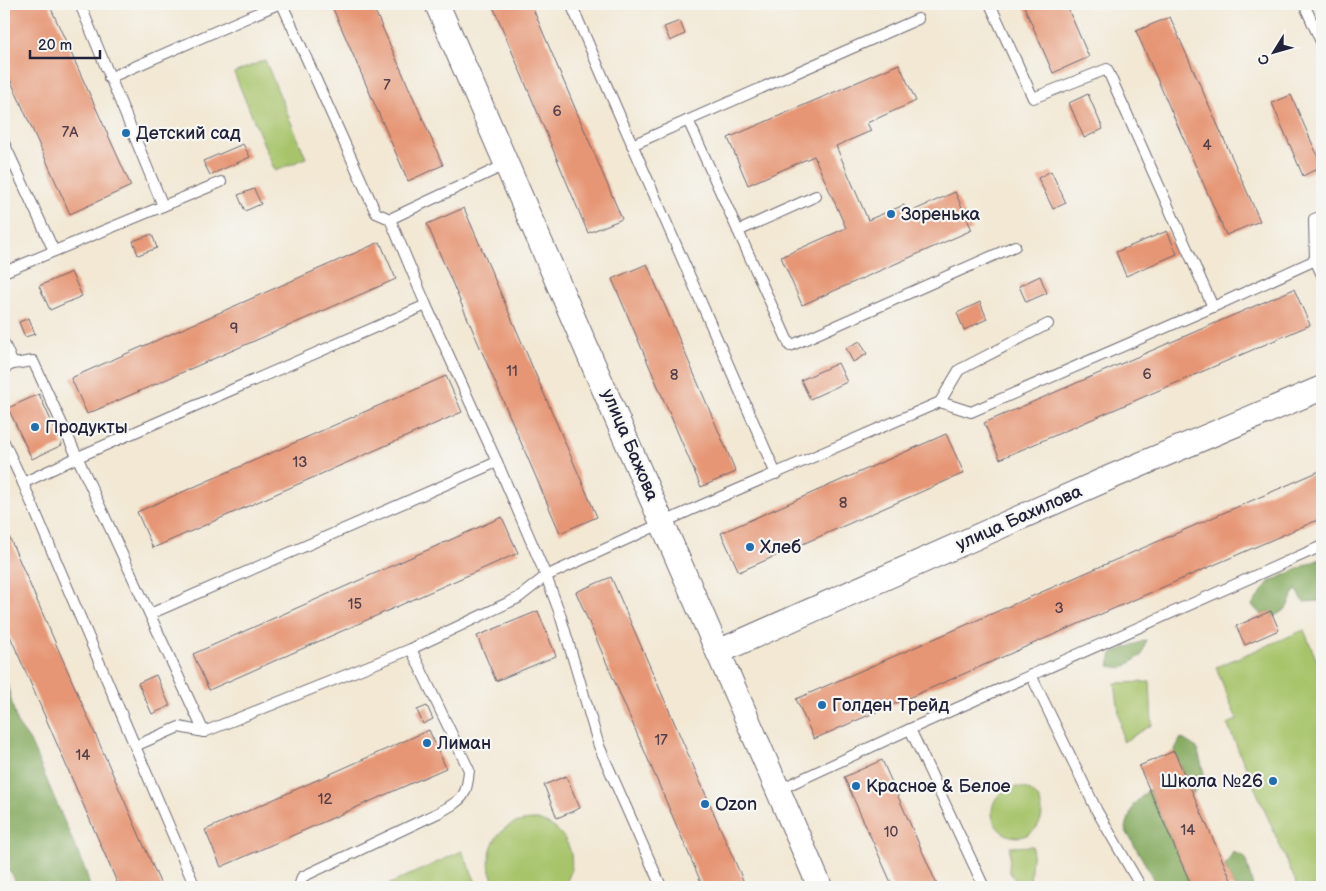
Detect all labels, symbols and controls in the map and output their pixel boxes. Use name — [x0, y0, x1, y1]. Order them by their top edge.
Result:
scale bar — [30, 28, 100, 60]
north arrow — [1248, 28, 1298, 78]
text: 20 m — [38, 36, 72, 55]
text: С — [1254, 50, 1274, 69]
house number: 7 — [383, 76, 391, 95]
house number: 6 — [552, 102, 562, 121]
house number: 7А — [62, 123, 79, 142]
place label: Детский сад — [136, 123, 241, 144]
marker: Детский сад — [120, 127, 132, 139]
house number: 4 — [1202, 136, 1212, 155]
place label: Зоренька — [901, 204, 980, 225]
marker: Зоренька — [885, 208, 897, 220]
house number: 9 — [230, 319, 238, 338]
house number: 11 — [506, 362, 518, 381]
house number: 6 — [1142, 365, 1152, 384]
house number: 8 — [670, 366, 679, 385]
street label: улица Бажова — [597, 386, 663, 504]
place label: Продукты — [45, 417, 128, 438]
marker: Продукты — [29, 421, 41, 433]
house number: 13 — [292, 453, 308, 472]
street label: улица Бахилова — [953, 481, 1086, 555]
house number: 8 — [839, 494, 848, 513]
place label: Хлеб — [760, 537, 801, 558]
marker: Хлеб — [744, 541, 756, 553]
house number: 15 — [348, 595, 362, 614]
house number: 3 — [1054, 599, 1064, 618]
place label: Голден Трейд — [832, 695, 949, 716]
marker: Голден Трейд — [816, 699, 828, 711]
house number: 17 — [654, 731, 668, 750]
place label: Лиман — [436, 733, 491, 754]
marker: Лиман — [421, 737, 433, 749]
house number: 14 — [76, 746, 90, 765]
place label: Школа №26 — [1160, 771, 1263, 792]
marker: Школа №26 — [1267, 775, 1279, 787]
place label: Красное & Белое — [866, 776, 1011, 797]
marker: Красное & Белое — [850, 780, 862, 792]
house number: 12 — [318, 790, 332, 809]
place label: Ozon — [715, 794, 757, 815]
marker: Ozon — [699, 798, 711, 810]
house number: 14 — [1181, 821, 1195, 840]
house number: 10 — [884, 823, 898, 842]

